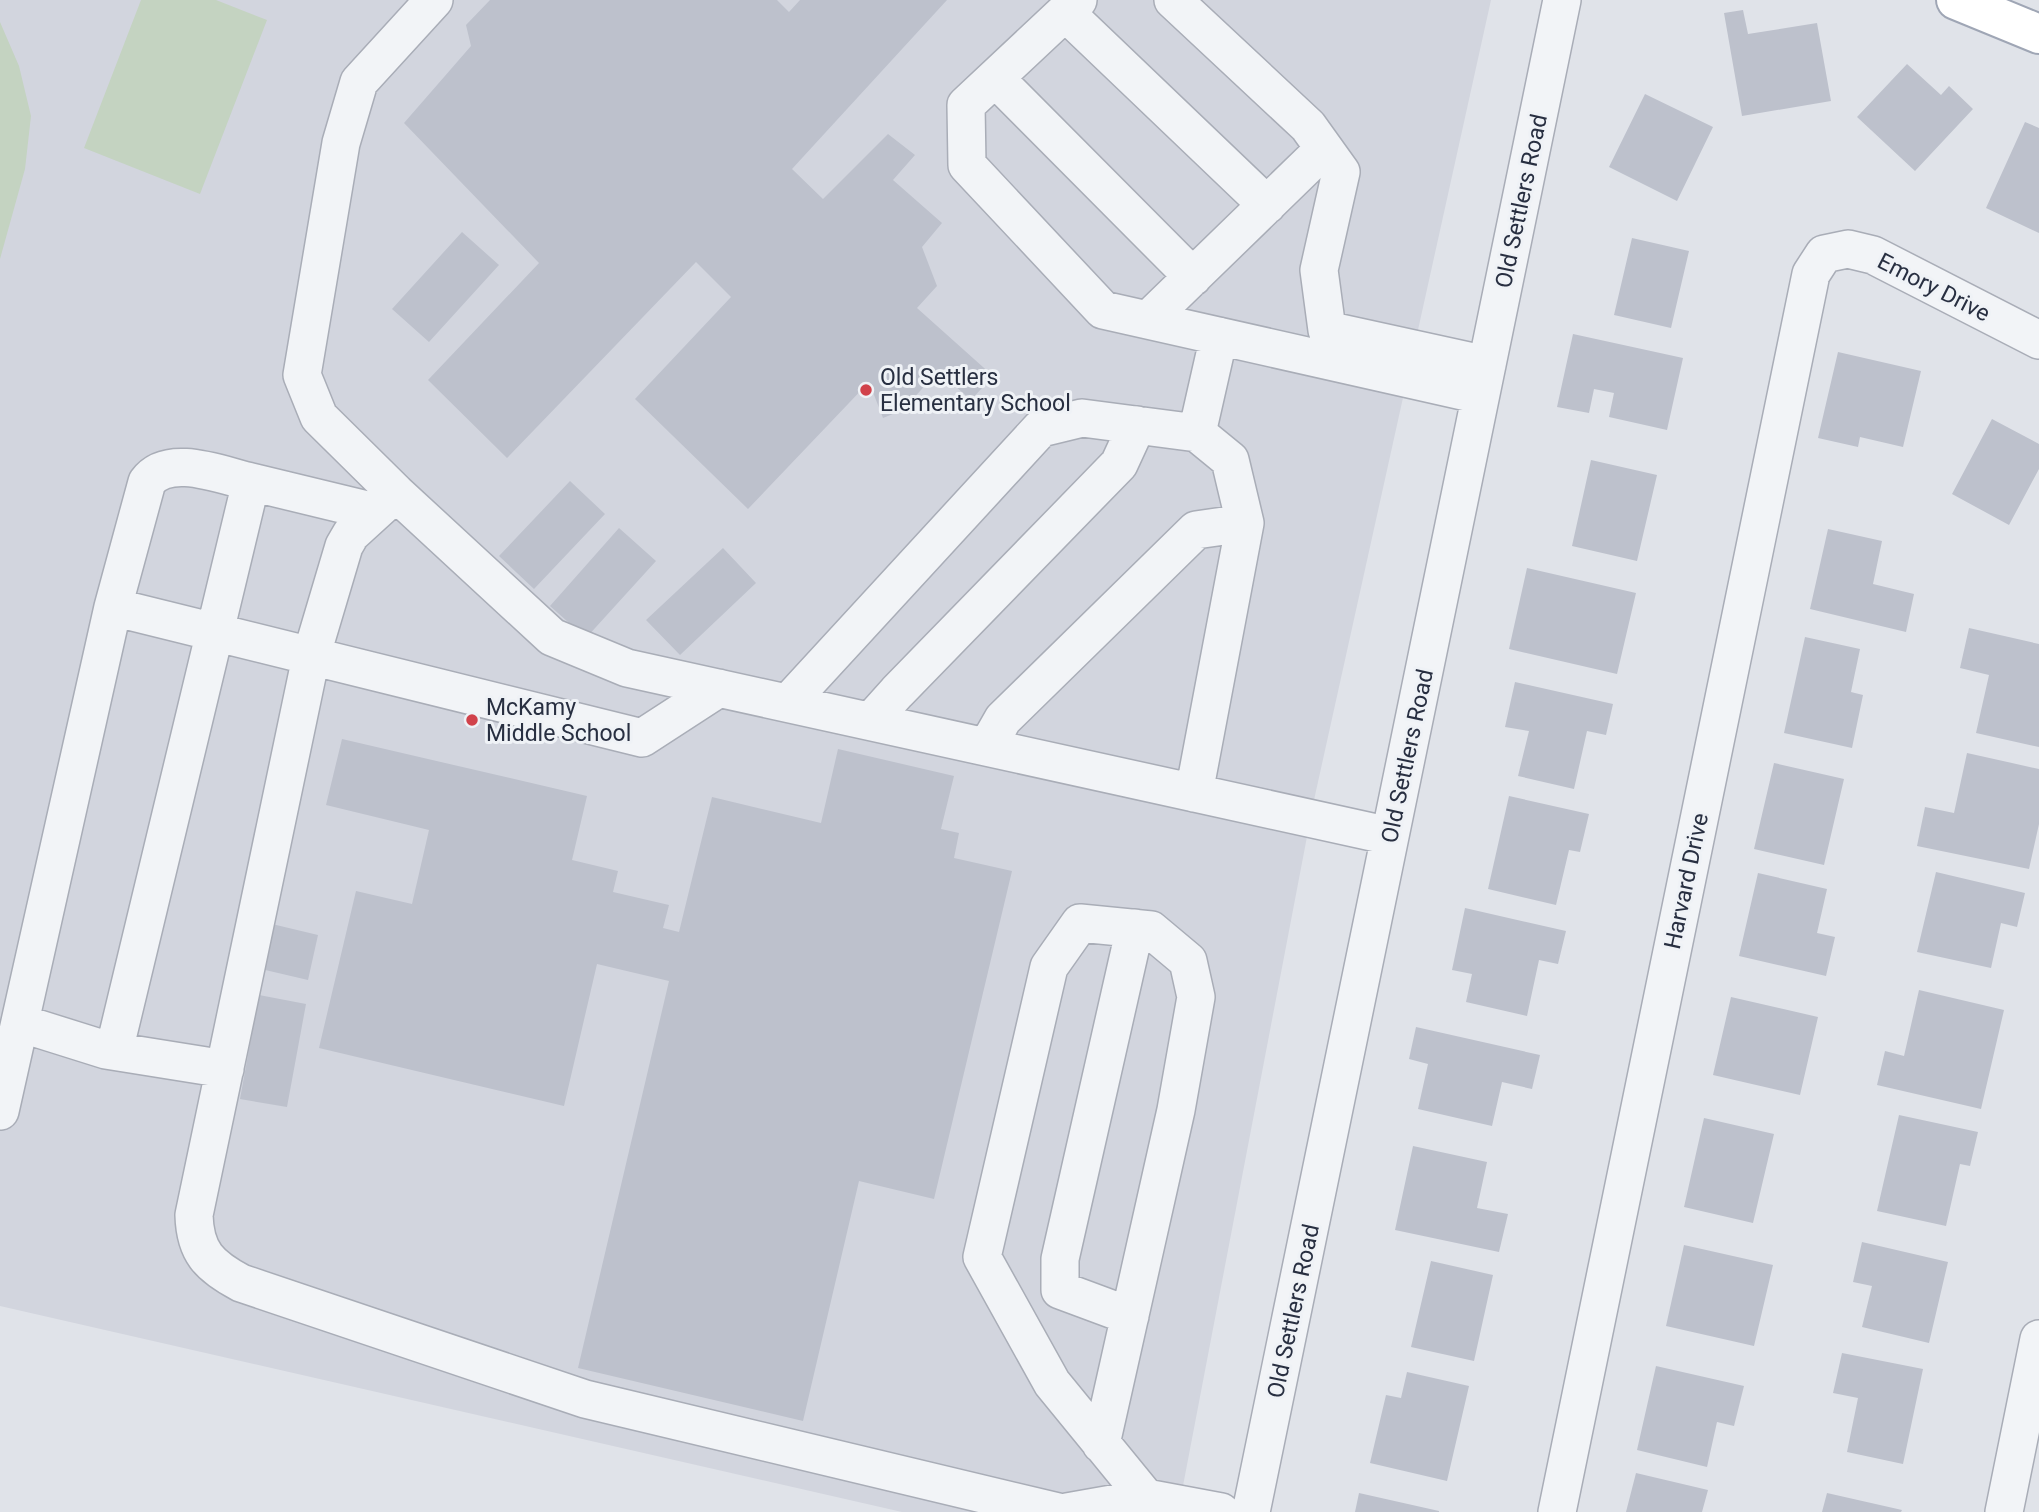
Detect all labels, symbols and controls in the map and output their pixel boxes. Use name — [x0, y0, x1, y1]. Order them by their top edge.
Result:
street label: Old Settlers Road — [1490, 112, 1553, 290]
street label: Emory Drive — [1873, 248, 1995, 327]
place label: Old Settlers Elementary School — [880, 364, 1071, 417]
marker: Old Settlers Elementary School — [858, 382, 874, 398]
street label: Old Settlers Road — [1376, 667, 1439, 845]
place label: McKamy Middle School — [486, 694, 631, 747]
marker: McKamy Middle School — [464, 712, 480, 728]
street label: Harvard Drive — [1659, 811, 1714, 952]
street label: Old Settlers Road — [1262, 1222, 1325, 1400]

